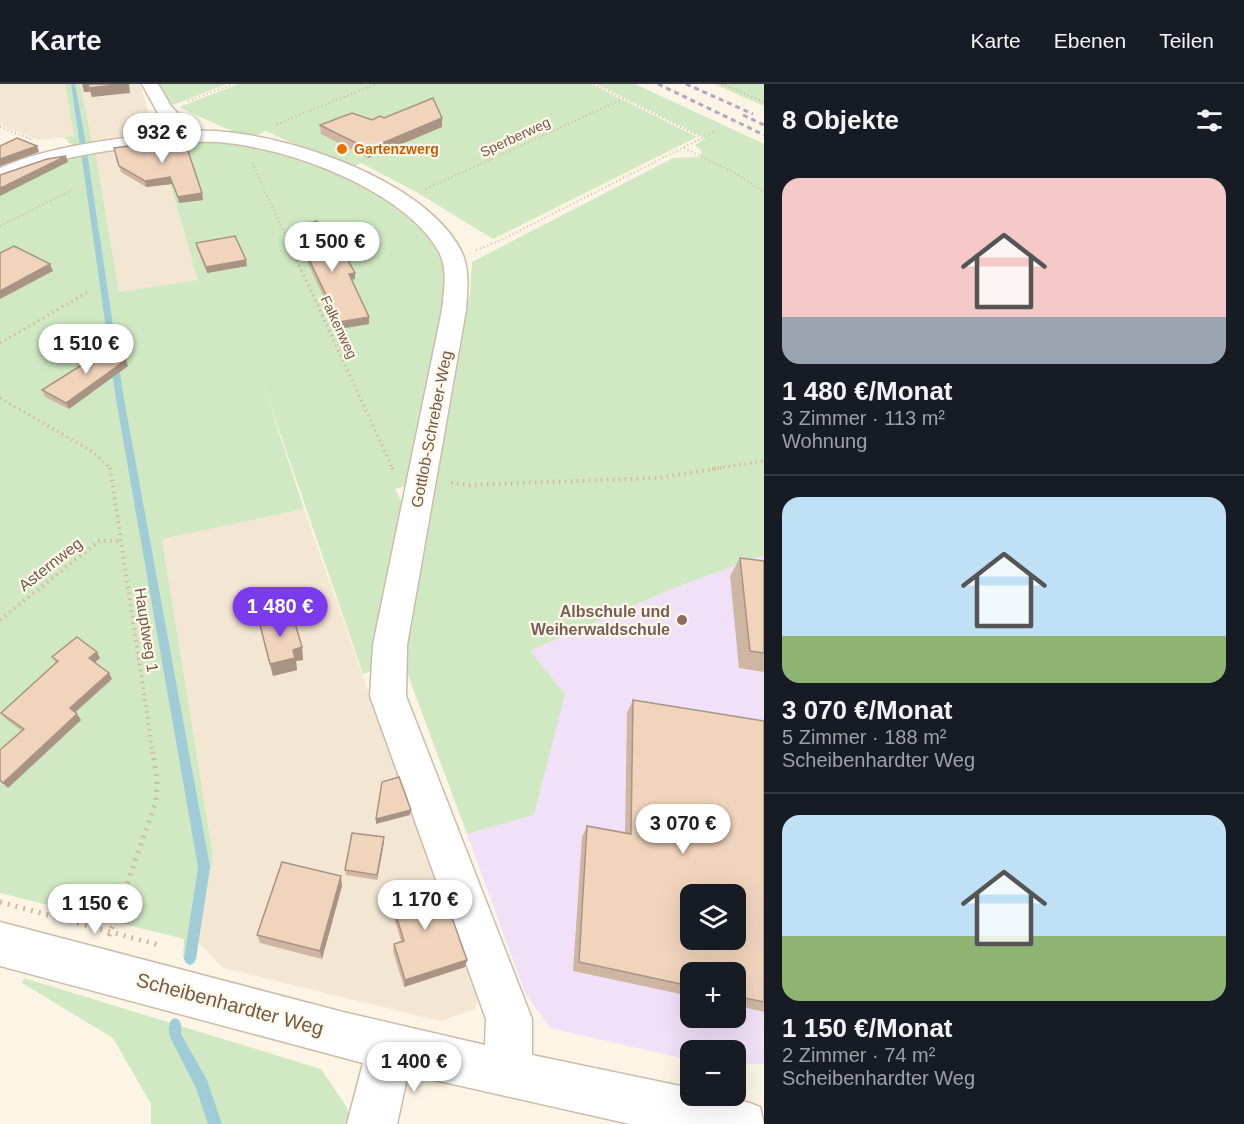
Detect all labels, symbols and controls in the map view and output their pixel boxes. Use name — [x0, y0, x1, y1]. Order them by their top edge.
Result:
text: Karte — [30, 25, 102, 56]
text: Karte — [971, 29, 1021, 52]
text: Ebenen — [1054, 29, 1126, 52]
text: Teilen — [1159, 29, 1214, 52]
icon: filters — [1193, 104, 1226, 137]
text: 8 Objekte — [782, 105, 899, 135]
pin: 932 € — [120, 113, 204, 164]
street label: Sperberweg — [477, 114, 553, 160]
text: 932 € — [137, 121, 187, 143]
place label: Gartenzwerg — [354, 141, 439, 157]
marker: Gartenzwerg — [335, 142, 349, 156]
icon: home — [950, 217, 1058, 325]
pin: 1 500 € — [277, 222, 387, 273]
text: 1 500 € — [299, 230, 365, 252]
street label: Falkenweg — [317, 293, 361, 361]
pin: 1 510 € — [31, 324, 141, 375]
text: 1 510 € — [53, 332, 119, 354]
street label: Gottlob-Schreber-Weg — [408, 349, 455, 509]
text: 1 480 €/Monat — [782, 376, 953, 406]
text: 3 Zimmer · 113 m² — [782, 407, 945, 429]
text: Wohnung — [782, 430, 867, 452]
street label: Asternweg — [15, 534, 85, 594]
icon: home — [950, 536, 1058, 644]
street label: Hauptweg 1 — [131, 587, 162, 674]
pin: 1 480 € — [225, 587, 335, 638]
text: 1 480 € — [247, 595, 313, 617]
place label: Albschule und Weiherwaldschule — [531, 603, 670, 638]
marker: Albschule und Weiherwaldschule — [675, 613, 689, 627]
text: 3 070 €/Monat — [782, 695, 953, 725]
text: 5 Zimmer · 188 m² — [782, 726, 946, 748]
text: Scheibenhardter Weg — [782, 749, 975, 771]
pin: 3 070 € — [628, 804, 738, 855]
text: 3 070 € — [650, 812, 716, 834]
icon: home — [950, 854, 1058, 962]
pin: 1 170 € — [370, 880, 480, 931]
pin: 1 150 € — [40, 884, 150, 935]
map controls — [680, 884, 746, 1106]
button: layers — [680, 884, 746, 950]
text: 1 170 € — [392, 888, 458, 910]
text: 1 150 € — [62, 892, 128, 914]
button: + — [680, 962, 746, 1028]
street label: Scheibenhardter Weg — [134, 968, 326, 1040]
text: 1 150 €/Monat — [782, 1013, 953, 1043]
button: − — [680, 1040, 746, 1106]
pin: 1 400 € — [359, 1042, 469, 1093]
text: 2 Zimmer · 74 m² — [782, 1044, 935, 1066]
text: 1 400 € — [381, 1050, 447, 1072]
text: Scheibenhardter Weg — [782, 1067, 975, 1089]

